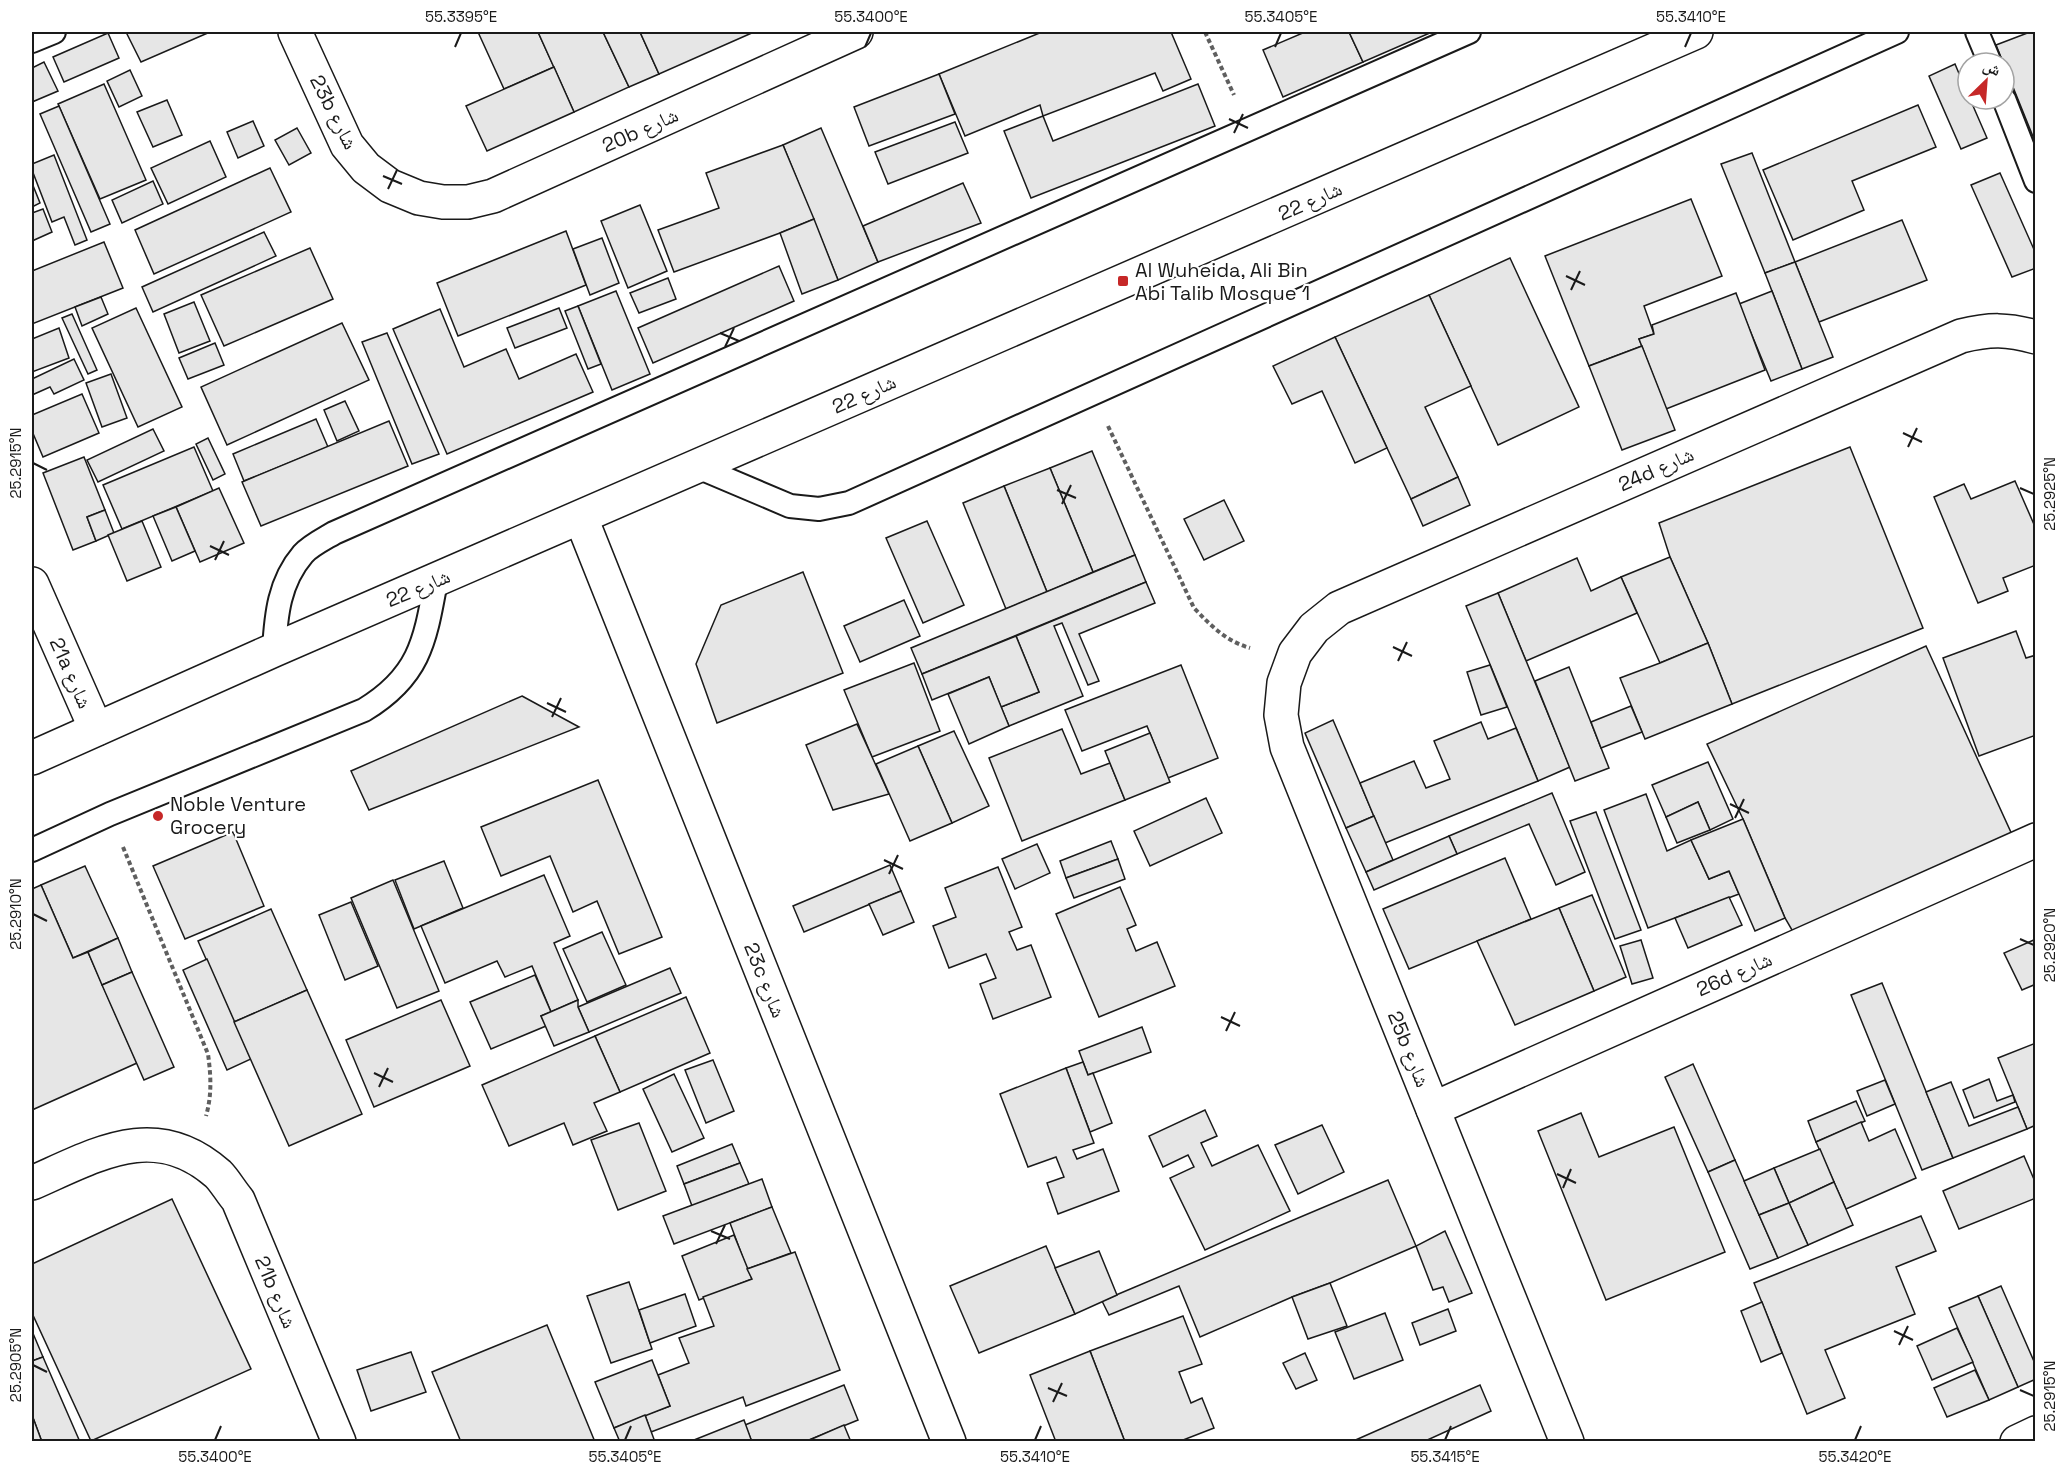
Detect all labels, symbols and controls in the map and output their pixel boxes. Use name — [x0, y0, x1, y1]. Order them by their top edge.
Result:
text: 55.3395°E — [425, 7, 497, 26]
text: 55.3400°E — [834, 7, 908, 26]
text: 55.3405°E — [1245, 7, 1317, 26]
text: 55.3410°E — [1656, 7, 1726, 26]
north arrow — [1956, 51, 2016, 111]
text: ش — [1980, 55, 2004, 81]
street label: 23b شارع — [304, 70, 364, 154]
street label: 20b شارع — [598, 102, 682, 158]
street label: شارع 22 — [1274, 175, 1346, 227]
place label: Al Wuheida, Ali Bin Abi Talib Mosque 1 — [1135, 257, 1310, 306]
marker: Al Wuheida, Ali Bin Abi Talib Mosque 1 — [1116, 274, 1130, 288]
street label: شارع 22 — [828, 368, 900, 420]
text: 25.2915°N — [6, 428, 25, 498]
street label: 24d شارع — [1614, 441, 1698, 497]
text: 25.2925°N — [2040, 457, 2059, 531]
street label: شارع 22 — [382, 563, 454, 613]
street label: 21a شارع — [44, 633, 98, 713]
place label: Noble Venture Grocery — [170, 791, 306, 840]
marker: Noble Venture Grocery — [151, 809, 165, 823]
text: 25.2910°N — [6, 878, 25, 950]
text: 25.2920°N — [2040, 908, 2059, 982]
street label: 23c شارع — [738, 938, 792, 1022]
street label: 26d شارع — [1692, 946, 1776, 1002]
street label: 25b شارع — [1382, 1007, 1436, 1091]
street label: 21b شارع — [249, 1252, 303, 1332]
text: 25.2905°N — [6, 1328, 25, 1402]
text: 25.2915°N — [2040, 1361, 2059, 1431]
text: 55.3400°E — [178, 1447, 252, 1466]
text: 55.3405°E — [589, 1447, 661, 1466]
text: 55.3410°E — [1000, 1447, 1070, 1466]
text: 55.3415°E — [1410, 1447, 1480, 1466]
text: 55.3420°E — [1818, 1447, 1892, 1466]

